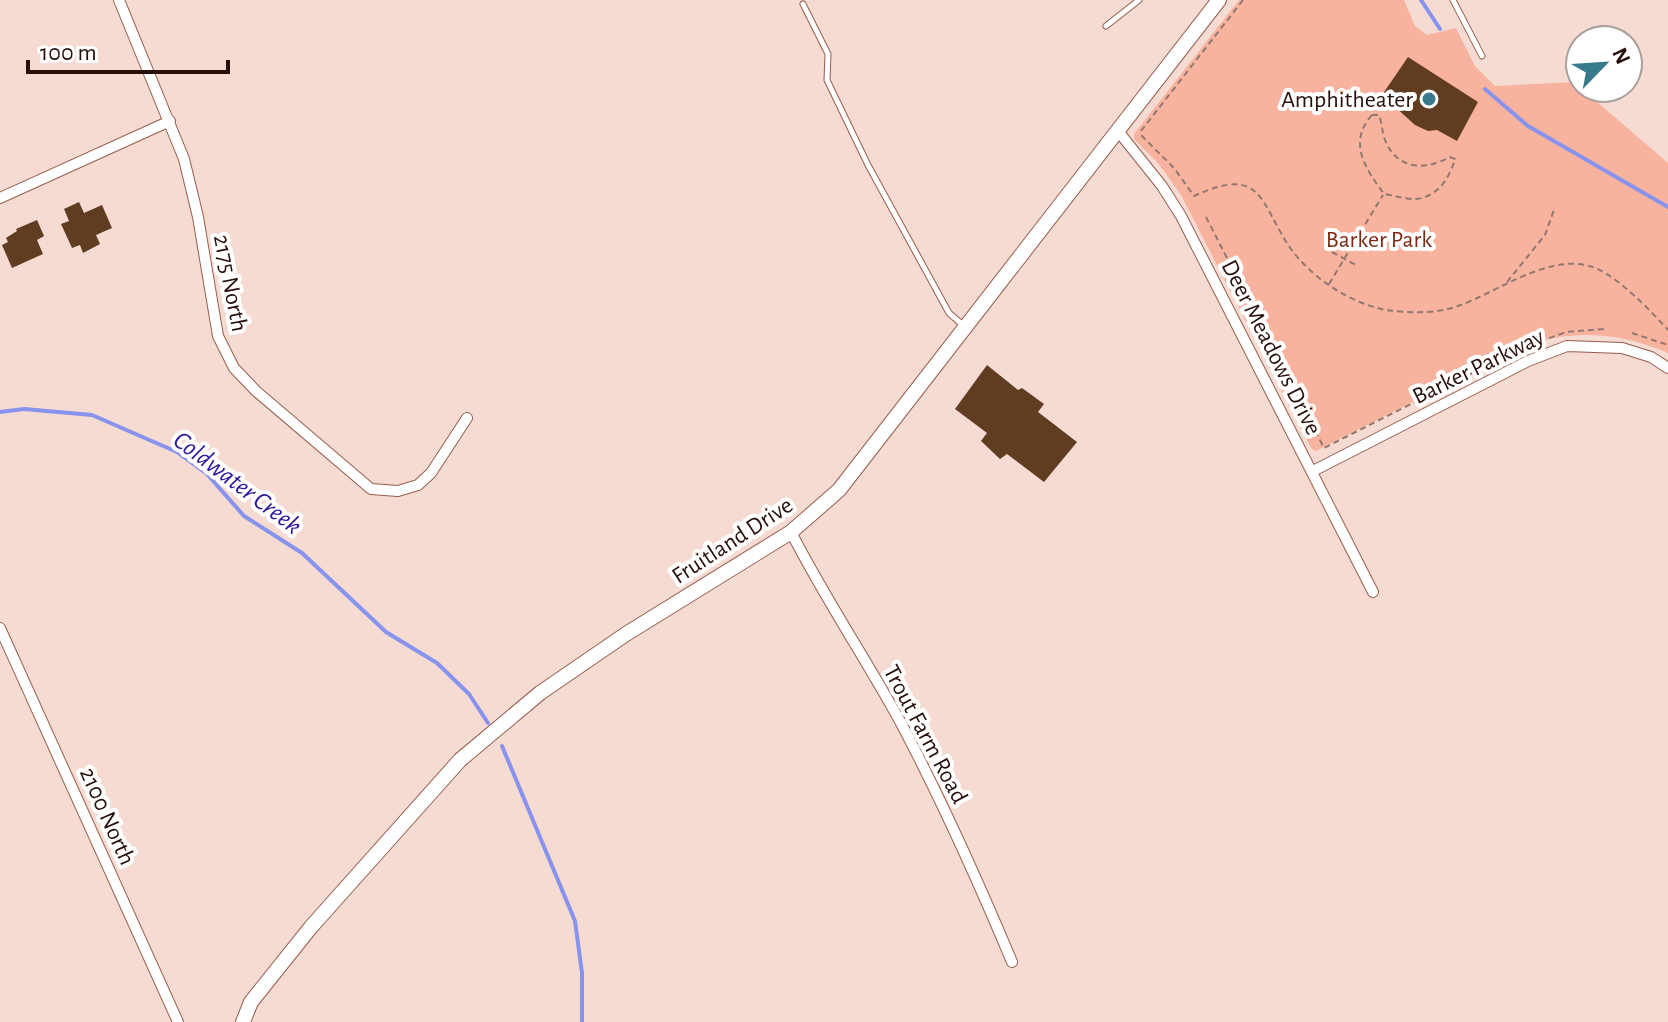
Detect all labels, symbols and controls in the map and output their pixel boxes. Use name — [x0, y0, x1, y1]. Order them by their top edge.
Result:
scale bar — [28, 24, 228, 74]
north arrow — [1564, 24, 1644, 104]
text: 100 m — [40, 41, 97, 65]
text: N — [1608, 44, 1634, 68]
place label: Amphitheater — [1281, 88, 1413, 112]
marker: Amphitheater — [1420, 90, 1438, 108]
park label: Barker Park — [1326, 228, 1432, 252]
street label: 2175 North — [209, 233, 251, 334]
street label: Deer Meadows Drive — [1217, 256, 1326, 439]
street label: Barker Parkway — [1409, 325, 1548, 409]
water label: Coldwater Creek — [169, 426, 306, 539]
street label: Fruitland Drive — [668, 493, 797, 589]
street label: Trout Farm Road — [879, 661, 972, 808]
street label: 2100 North — [75, 764, 139, 869]

